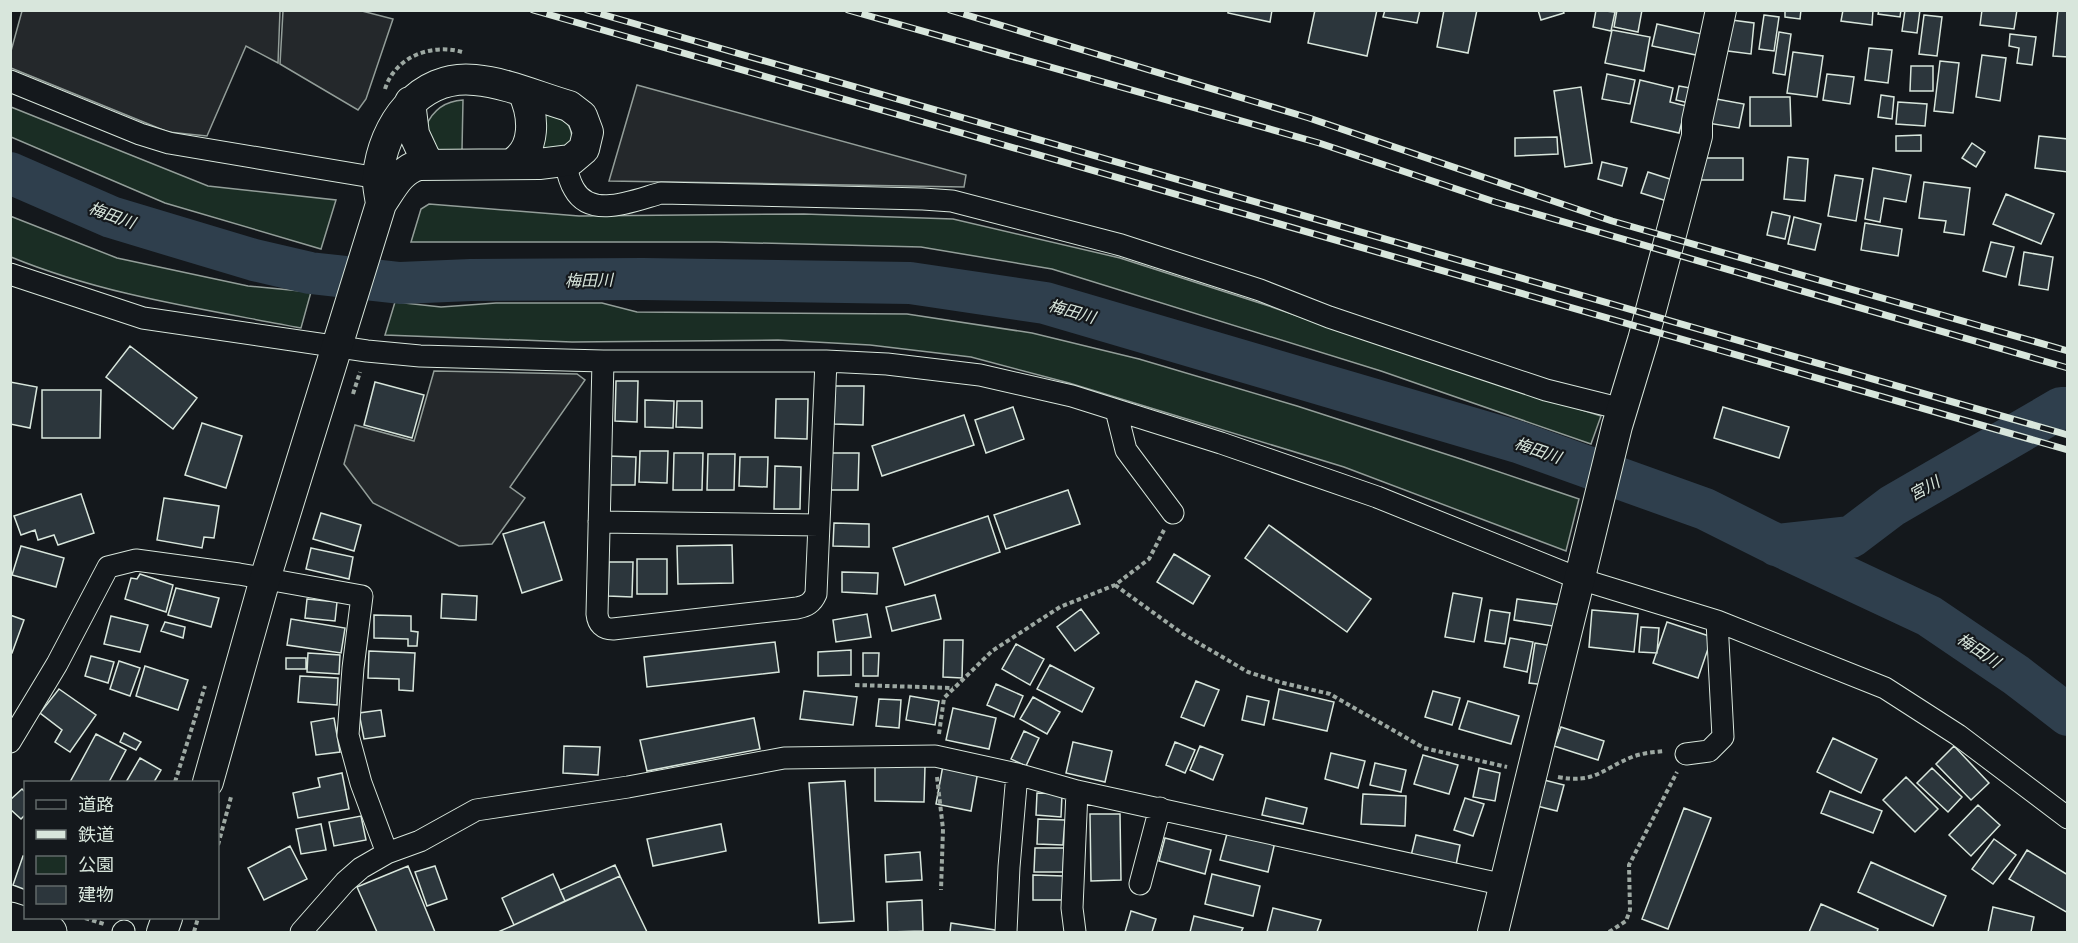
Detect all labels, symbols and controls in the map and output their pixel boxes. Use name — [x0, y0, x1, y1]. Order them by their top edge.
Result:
water label: 梅田川 — [86, 197, 140, 233]
water label: 梅田川 — [565, 270, 615, 290]
water label: 梅田川 — [1046, 295, 1100, 328]
water label: 梅田川 — [1512, 433, 1566, 468]
water label: 宮川 — [1905, 471, 1945, 505]
water label: 梅田川 — [1954, 628, 2006, 673]
legend — [24, 781, 219, 919]
text: 道路 — [78, 793, 114, 816]
text: 鉄道 — [78, 823, 114, 846]
text: 公園 — [78, 853, 114, 876]
text: 建物 — [78, 883, 114, 906]

